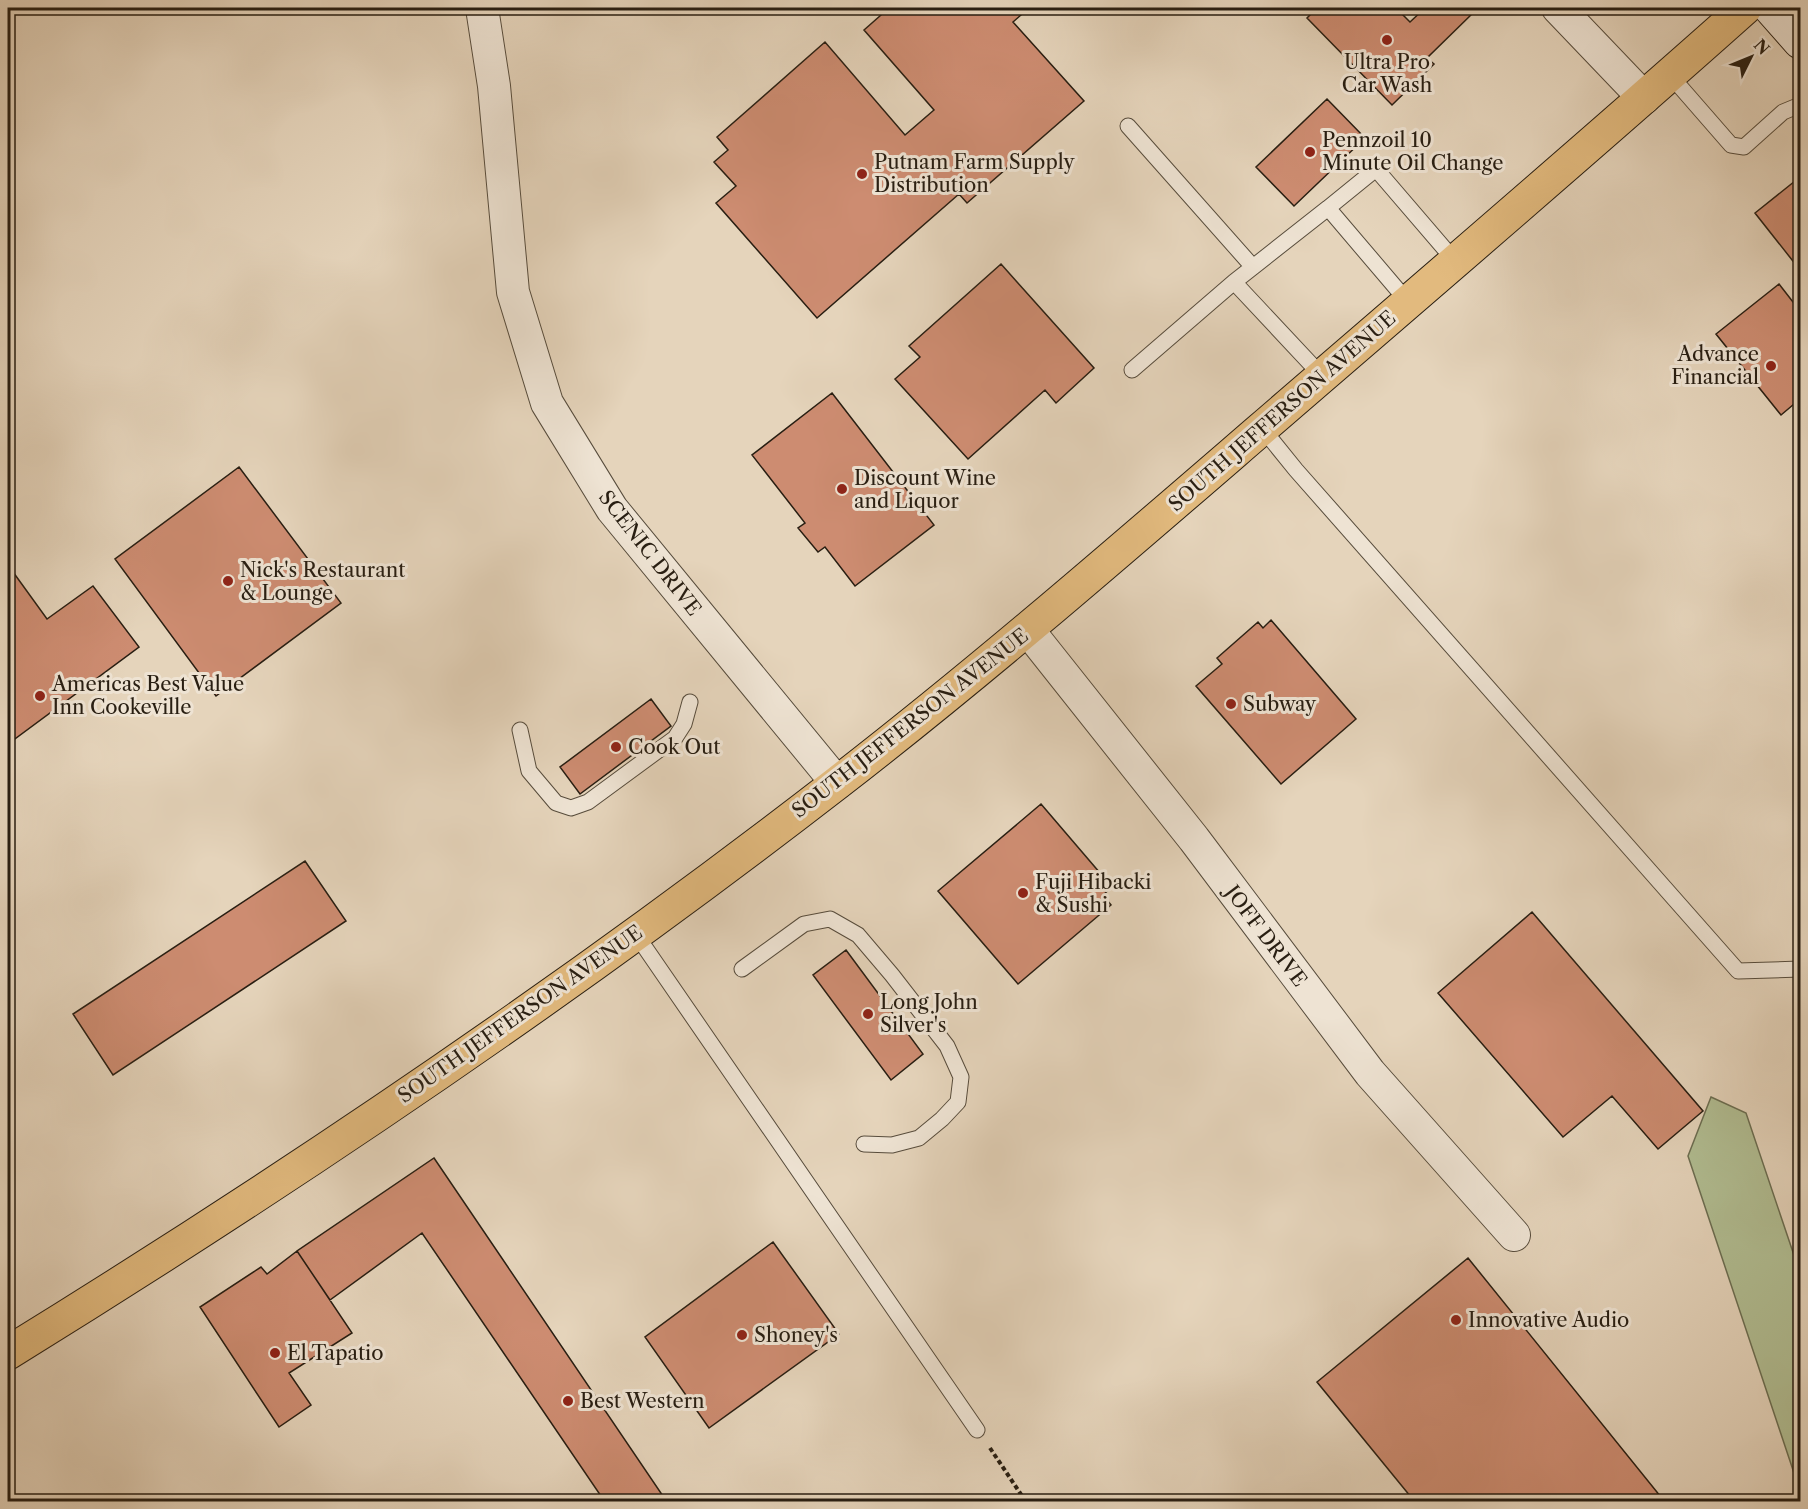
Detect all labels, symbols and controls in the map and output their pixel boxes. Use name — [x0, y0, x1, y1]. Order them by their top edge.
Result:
north arrow — [1721, 27, 1781, 87]
marker: Ultra Pro Car Wash — [1380, 33, 1394, 47]
text: N — [1750, 35, 1774, 59]
place label: Ultra Pro Car Wash — [1342, 50, 1433, 97]
place label: Pennzoil 10 Minute Oil Change — [1322, 128, 1503, 175]
marker: Pennzoil 10 Minute Oil Change — [1303, 145, 1317, 159]
place label: Putnam Farm Supply Distribution — [874, 150, 1076, 197]
marker: Putnam Farm Supply Distribution — [855, 167, 869, 181]
street label: SOUTH JEFFERSON AVENUE — [1163, 306, 1401, 516]
place label: Advance Financial — [1671, 342, 1759, 389]
marker: Advance Financial — [1764, 359, 1778, 373]
place label: Discount Wine and Liquor — [854, 466, 996, 513]
marker: Discount Wine and Liquor — [835, 482, 849, 496]
street label: SCENIC DRIVE — [594, 486, 706, 620]
place label: Nick's Restaurant & Lounge — [240, 558, 405, 605]
marker: Nick's Restaurant & Lounge — [221, 574, 235, 588]
street label: SOUTH JEFFERSON AVENUE — [787, 623, 1033, 823]
place label: Americas Best Value Inn Cookeville — [51, 672, 244, 719]
marker: Americas Best Value Inn Cookeville — [33, 689, 47, 703]
place label: Subway — [1243, 692, 1317, 716]
marker: Subway — [1224, 697, 1238, 711]
place label: Cook Out — [628, 735, 720, 759]
marker: Cook Out — [609, 740, 623, 754]
place label: Fuji Hibacki & Sushi — [1035, 870, 1151, 917]
street label: JOFF DRIVE — [1218, 878, 1312, 991]
marker: Fuji Hibacki & Sushi — [1016, 886, 1030, 900]
street label: SOUTH JEFFERSON AVENUE — [393, 920, 647, 1108]
place label: Long John Silver's — [880, 990, 978, 1037]
marker: Long John Silver's — [861, 1007, 875, 1021]
place label: Innovative Audio — [1468, 1308, 1629, 1332]
marker: Innovative Audio — [1449, 1313, 1463, 1327]
place label: Shoney's — [754, 1323, 838, 1347]
marker: Shoney's — [735, 1328, 749, 1342]
place label: El Tapatio — [287, 1341, 383, 1365]
marker: El Tapatio — [268, 1346, 282, 1360]
place label: Best Western — [580, 1389, 705, 1413]
marker: Best Western — [561, 1394, 575, 1408]

